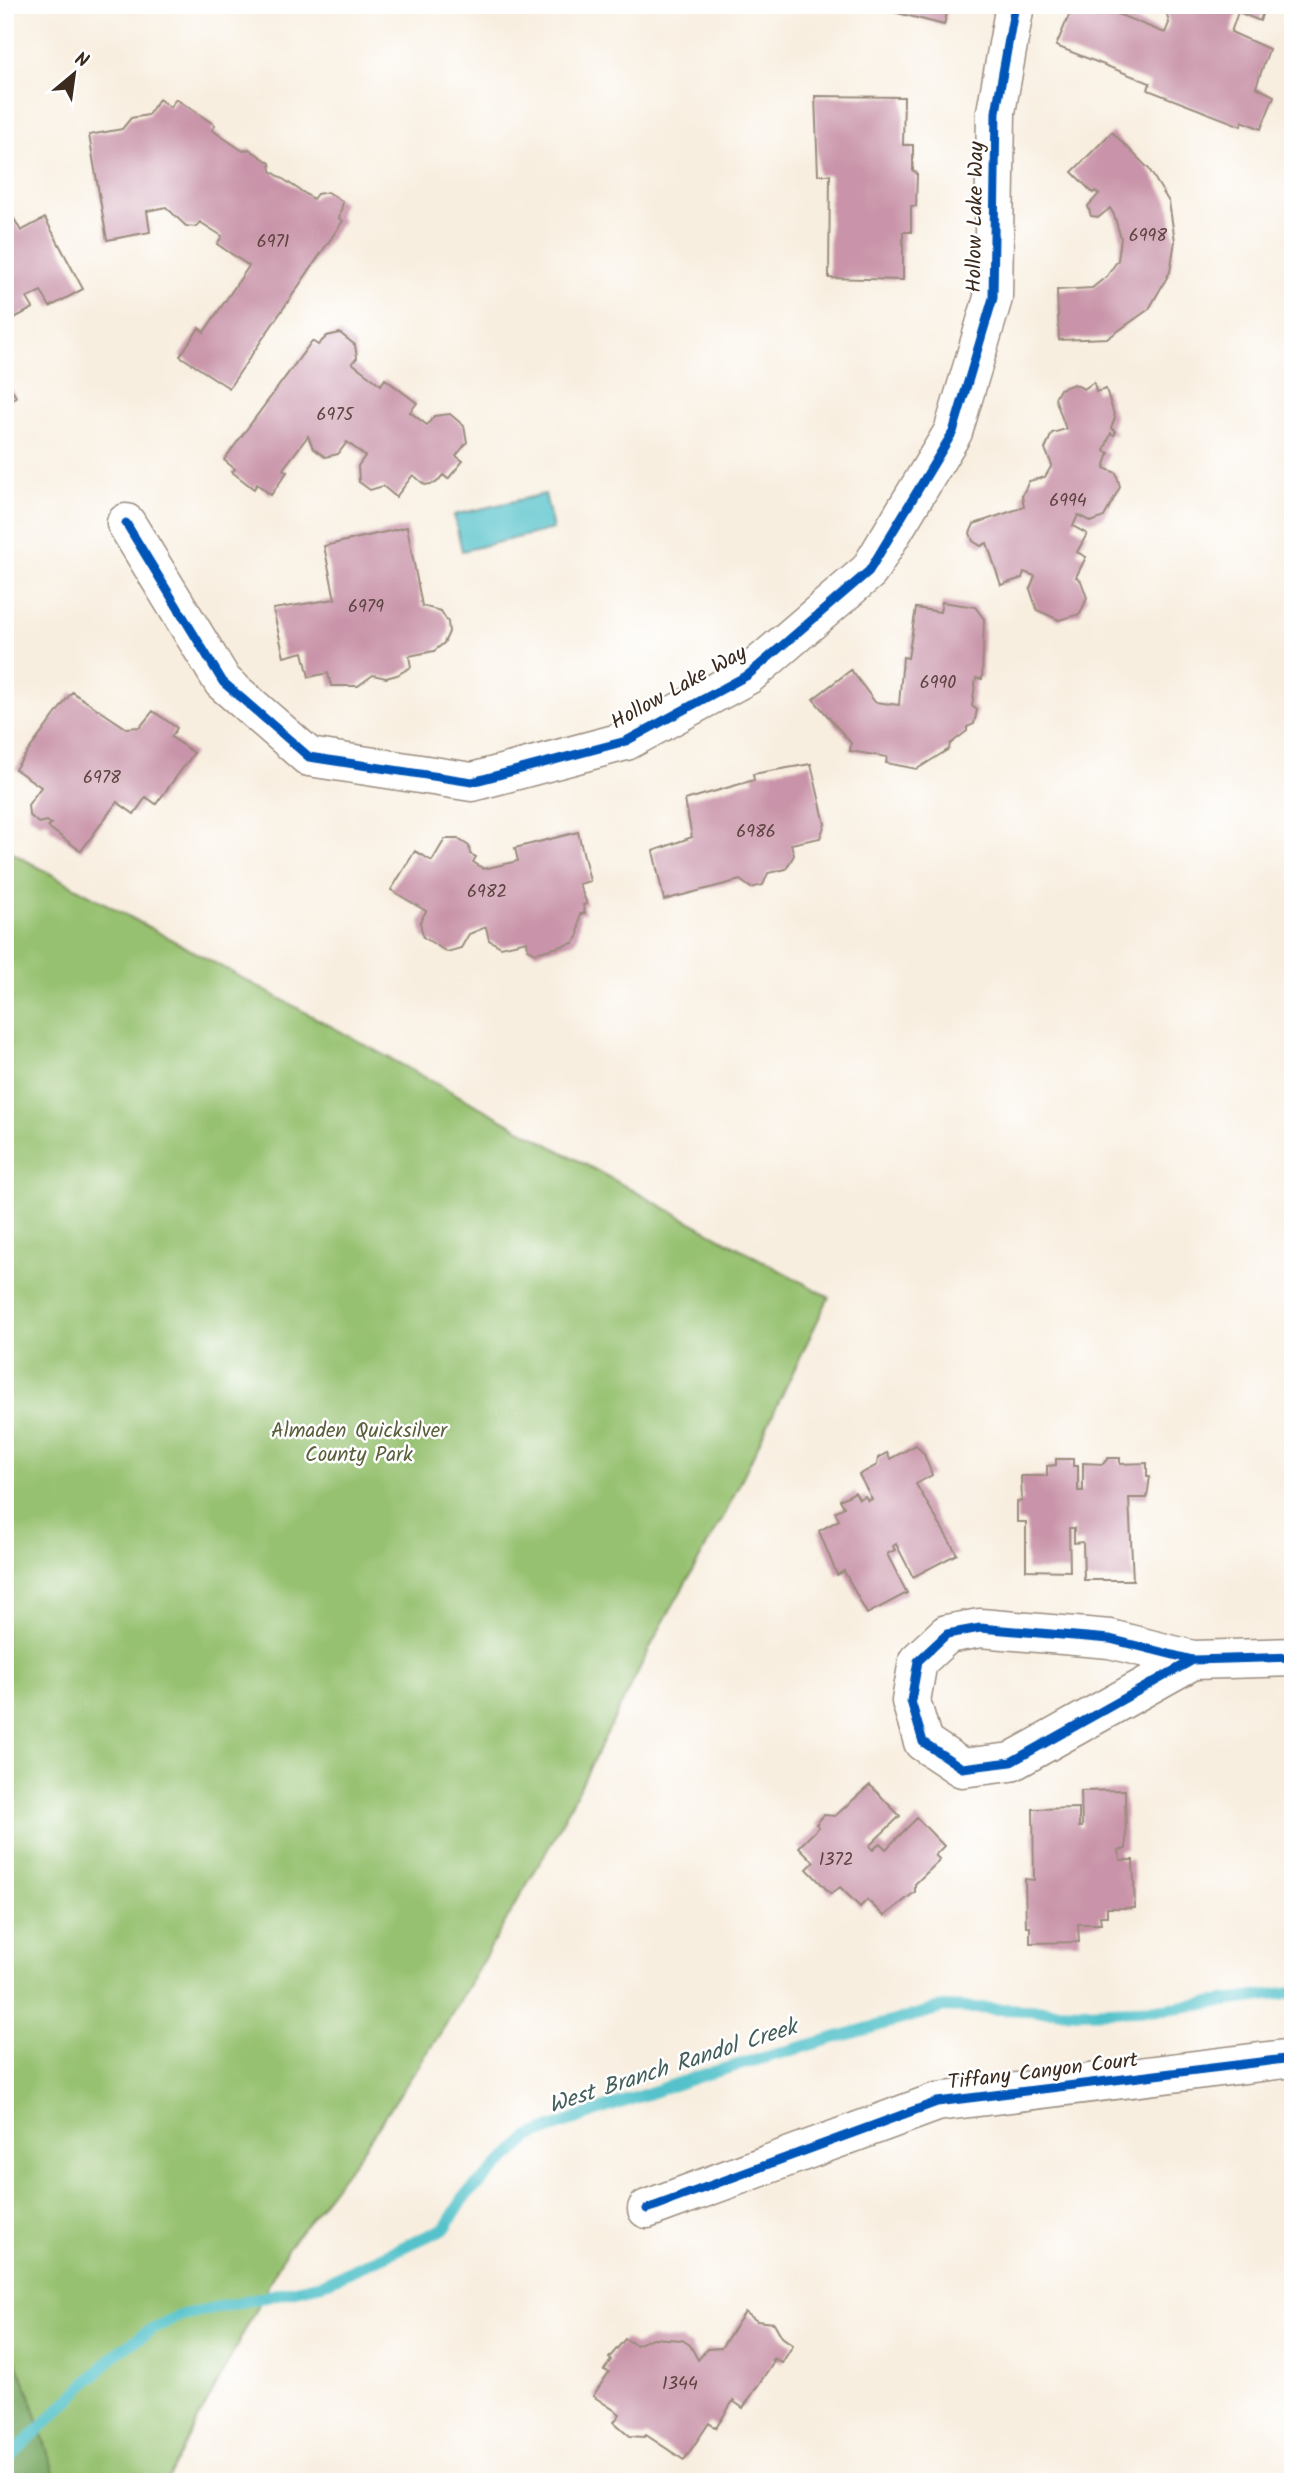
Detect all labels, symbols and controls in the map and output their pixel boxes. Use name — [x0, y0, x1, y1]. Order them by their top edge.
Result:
north arrow — [38, 38, 108, 108]
text: N — [69, 45, 94, 77]
street label: Hollow Lake Way — [958, 141, 994, 293]
house number: 6998 — [1129, 222, 1167, 251]
house number: 6971 — [257, 228, 289, 257]
house number: 6975 — [317, 401, 355, 430]
house number: 6994 — [1049, 487, 1087, 516]
house number: 6979 — [348, 593, 384, 622]
street label: Hollow Lake Way — [605, 637, 753, 739]
house number: 6990 — [920, 669, 956, 698]
house number: 6978 — [83, 764, 121, 793]
house number: 6986 — [736, 818, 776, 847]
house number: 6982 — [467, 878, 507, 907]
park label: Almaden Quicksilver County Park — [271, 1415, 448, 1472]
house number: 1372 — [819, 1846, 853, 1875]
water label: West Branch Randol Creek — [544, 2009, 805, 2124]
street label: Tiffany Canyon Court — [946, 2044, 1141, 2100]
house number: 1344 — [662, 2370, 698, 2399]

